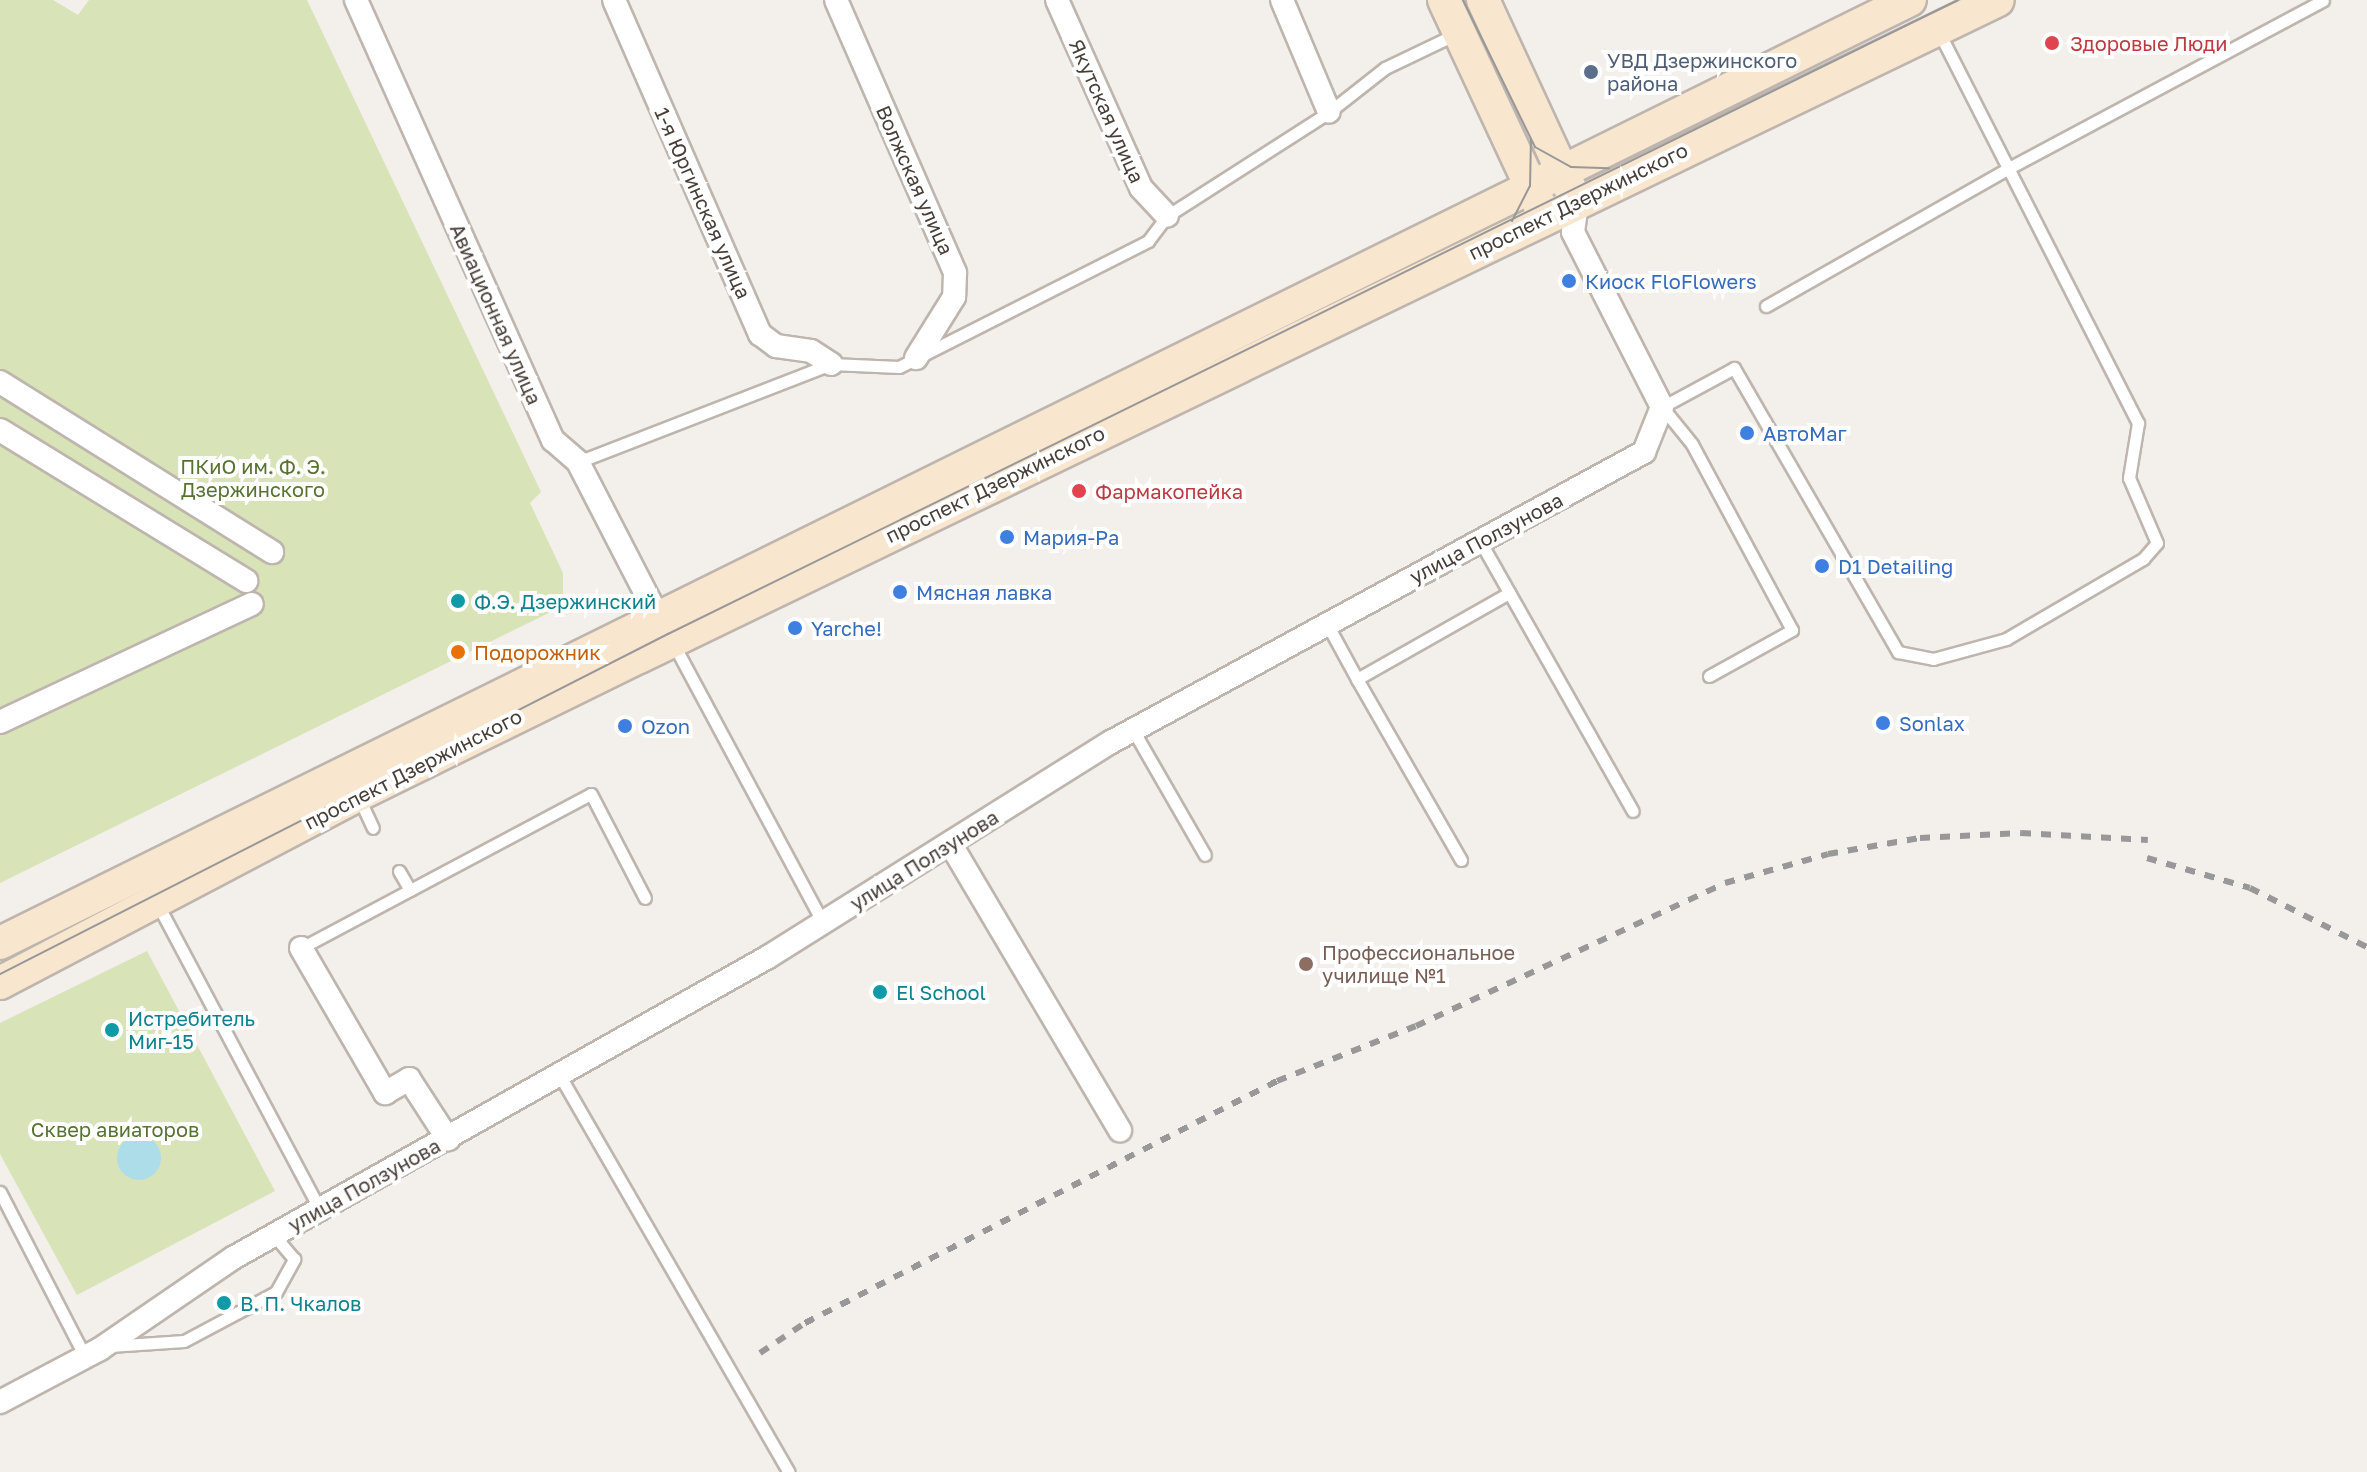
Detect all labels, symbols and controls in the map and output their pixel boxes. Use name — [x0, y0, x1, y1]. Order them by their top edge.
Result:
place label: Здоровые Люди — [2070, 31, 2227, 55]
marker: Здоровые Люди — [2041, 32, 2063, 54]
street label: Якутская улица — [1064, 35, 1150, 187]
place label: УВД Дзержинского района — [1607, 48, 1797, 95]
marker: УВД Дзержинского района — [1582, 63, 1600, 81]
street label: Волжская улица — [871, 102, 959, 258]
street label: 1-я Юргинская улица — [650, 104, 756, 302]
street label: проспект Дзержинского — [1464, 137, 1692, 265]
street label: Авиационная улица — [445, 220, 547, 408]
place label: Киоск FloFlowers — [1585, 269, 1757, 293]
marker: Киоск FloFlowers — [1560, 272, 1578, 290]
street label: проспект Дзержинского — [881, 420, 1109, 548]
place label: АвтоМаг — [1763, 421, 1847, 445]
marker: АвтоМаг — [1738, 424, 1756, 442]
park label: ПКиО им. Ф. Э. Дзержинского — [180, 454, 326, 501]
place label: Фармакопейка — [1095, 479, 1243, 503]
marker: Фармакопейка — [1070, 482, 1088, 500]
street label: улица Ползунова — [1405, 487, 1567, 589]
place label: Мария-Ра — [1023, 525, 1119, 549]
marker: Мария-Ра — [998, 528, 1016, 546]
place label: D1 Detailing — [1838, 554, 1953, 578]
marker: D1 Detailing — [1813, 557, 1831, 575]
place label: Мясная лавка — [916, 580, 1052, 604]
marker: Мясная лавка — [891, 583, 909, 601]
place label: Ф.Э. Дзержинский — [474, 589, 656, 613]
marker: Ф.Э. Дзержинский — [449, 592, 467, 610]
place label: Yarche! — [811, 616, 882, 640]
marker: Yarche! — [786, 619, 804, 637]
place label: Подорожник — [474, 640, 601, 664]
marker: Подорожник — [449, 643, 467, 661]
street label: проспект Дзержинского — [300, 704, 526, 834]
place label: Sonlax — [1899, 711, 1965, 735]
place label: Ozon — [641, 714, 690, 738]
marker: Sonlax — [1874, 714, 1892, 732]
marker: Ozon — [616, 717, 634, 735]
street label: улица Ползунова — [845, 805, 1003, 915]
place label: Профессиональное училище №1 — [1322, 940, 1515, 987]
marker: Профессиональное училище №1 — [1297, 955, 1315, 973]
place label: El School — [896, 980, 986, 1004]
marker: El School — [871, 983, 889, 1001]
place label: Истребитель Миг-15 — [128, 1006, 255, 1053]
marker: Истребитель Миг-15 — [103, 1021, 121, 1039]
park label: Сквер авиаторов — [31, 1117, 199, 1141]
street label: улица Ползунова — [284, 1133, 444, 1237]
place label: В. П. Чкалов — [240, 1291, 361, 1315]
marker: В. П. Чкалов — [215, 1294, 233, 1312]

